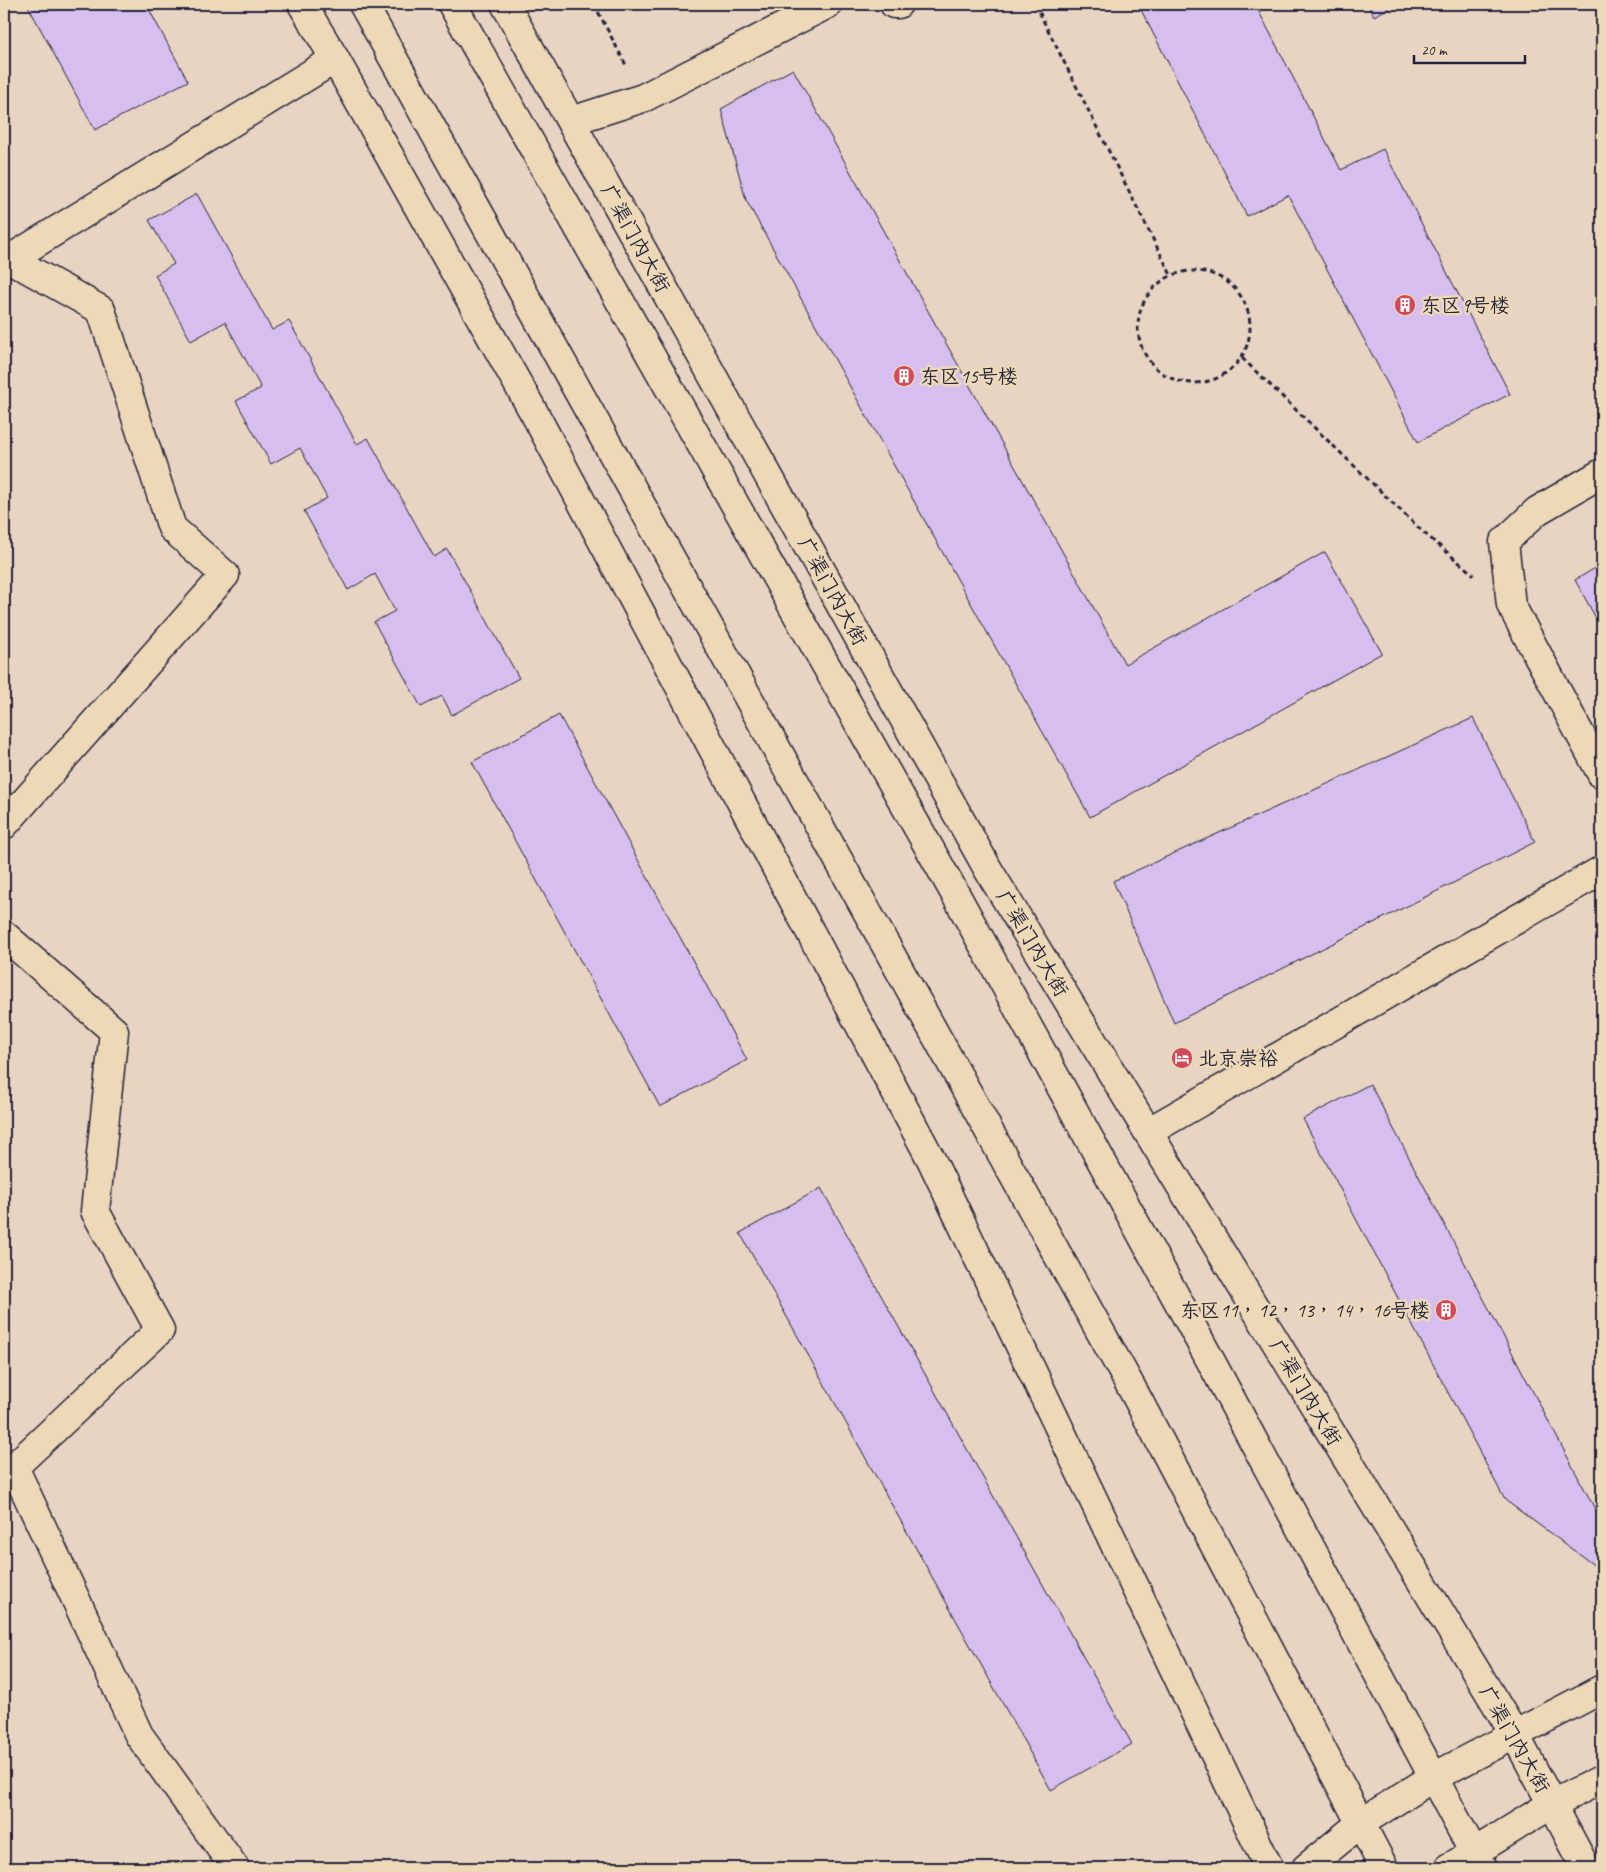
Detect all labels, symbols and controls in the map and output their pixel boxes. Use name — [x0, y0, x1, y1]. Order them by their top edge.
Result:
scale bar — [1414, 32, 1525, 64]
text: 20 m — [1421, 41, 1448, 60]
street label: 广渠门内大街 — [596, 180, 676, 297]
building icon: 东区9号楼 — [1393, 293, 1417, 317]
place label: 东区9号楼 — [1421, 293, 1510, 318]
building icon: 东区15号楼 — [892, 364, 916, 388]
place label: 东区15号楼 — [920, 364, 1018, 389]
street label: 广渠门内大街 — [793, 533, 873, 650]
street label: 广渠门内大街 — [991, 885, 1074, 1001]
hotel icon: 北京崇裕 — [1170, 1046, 1194, 1070]
place label: 北京崇裕 — [1198, 1046, 1278, 1071]
place label: 东区11，12，13，14，16号楼 — [1180, 1298, 1430, 1323]
building icon: 东区11，12，13，14，16号楼 — [1434, 1298, 1458, 1322]
street label: 广渠门内大街 — [1264, 1334, 1347, 1450]
street label: 广渠门内大街 — [1474, 1681, 1555, 1797]

